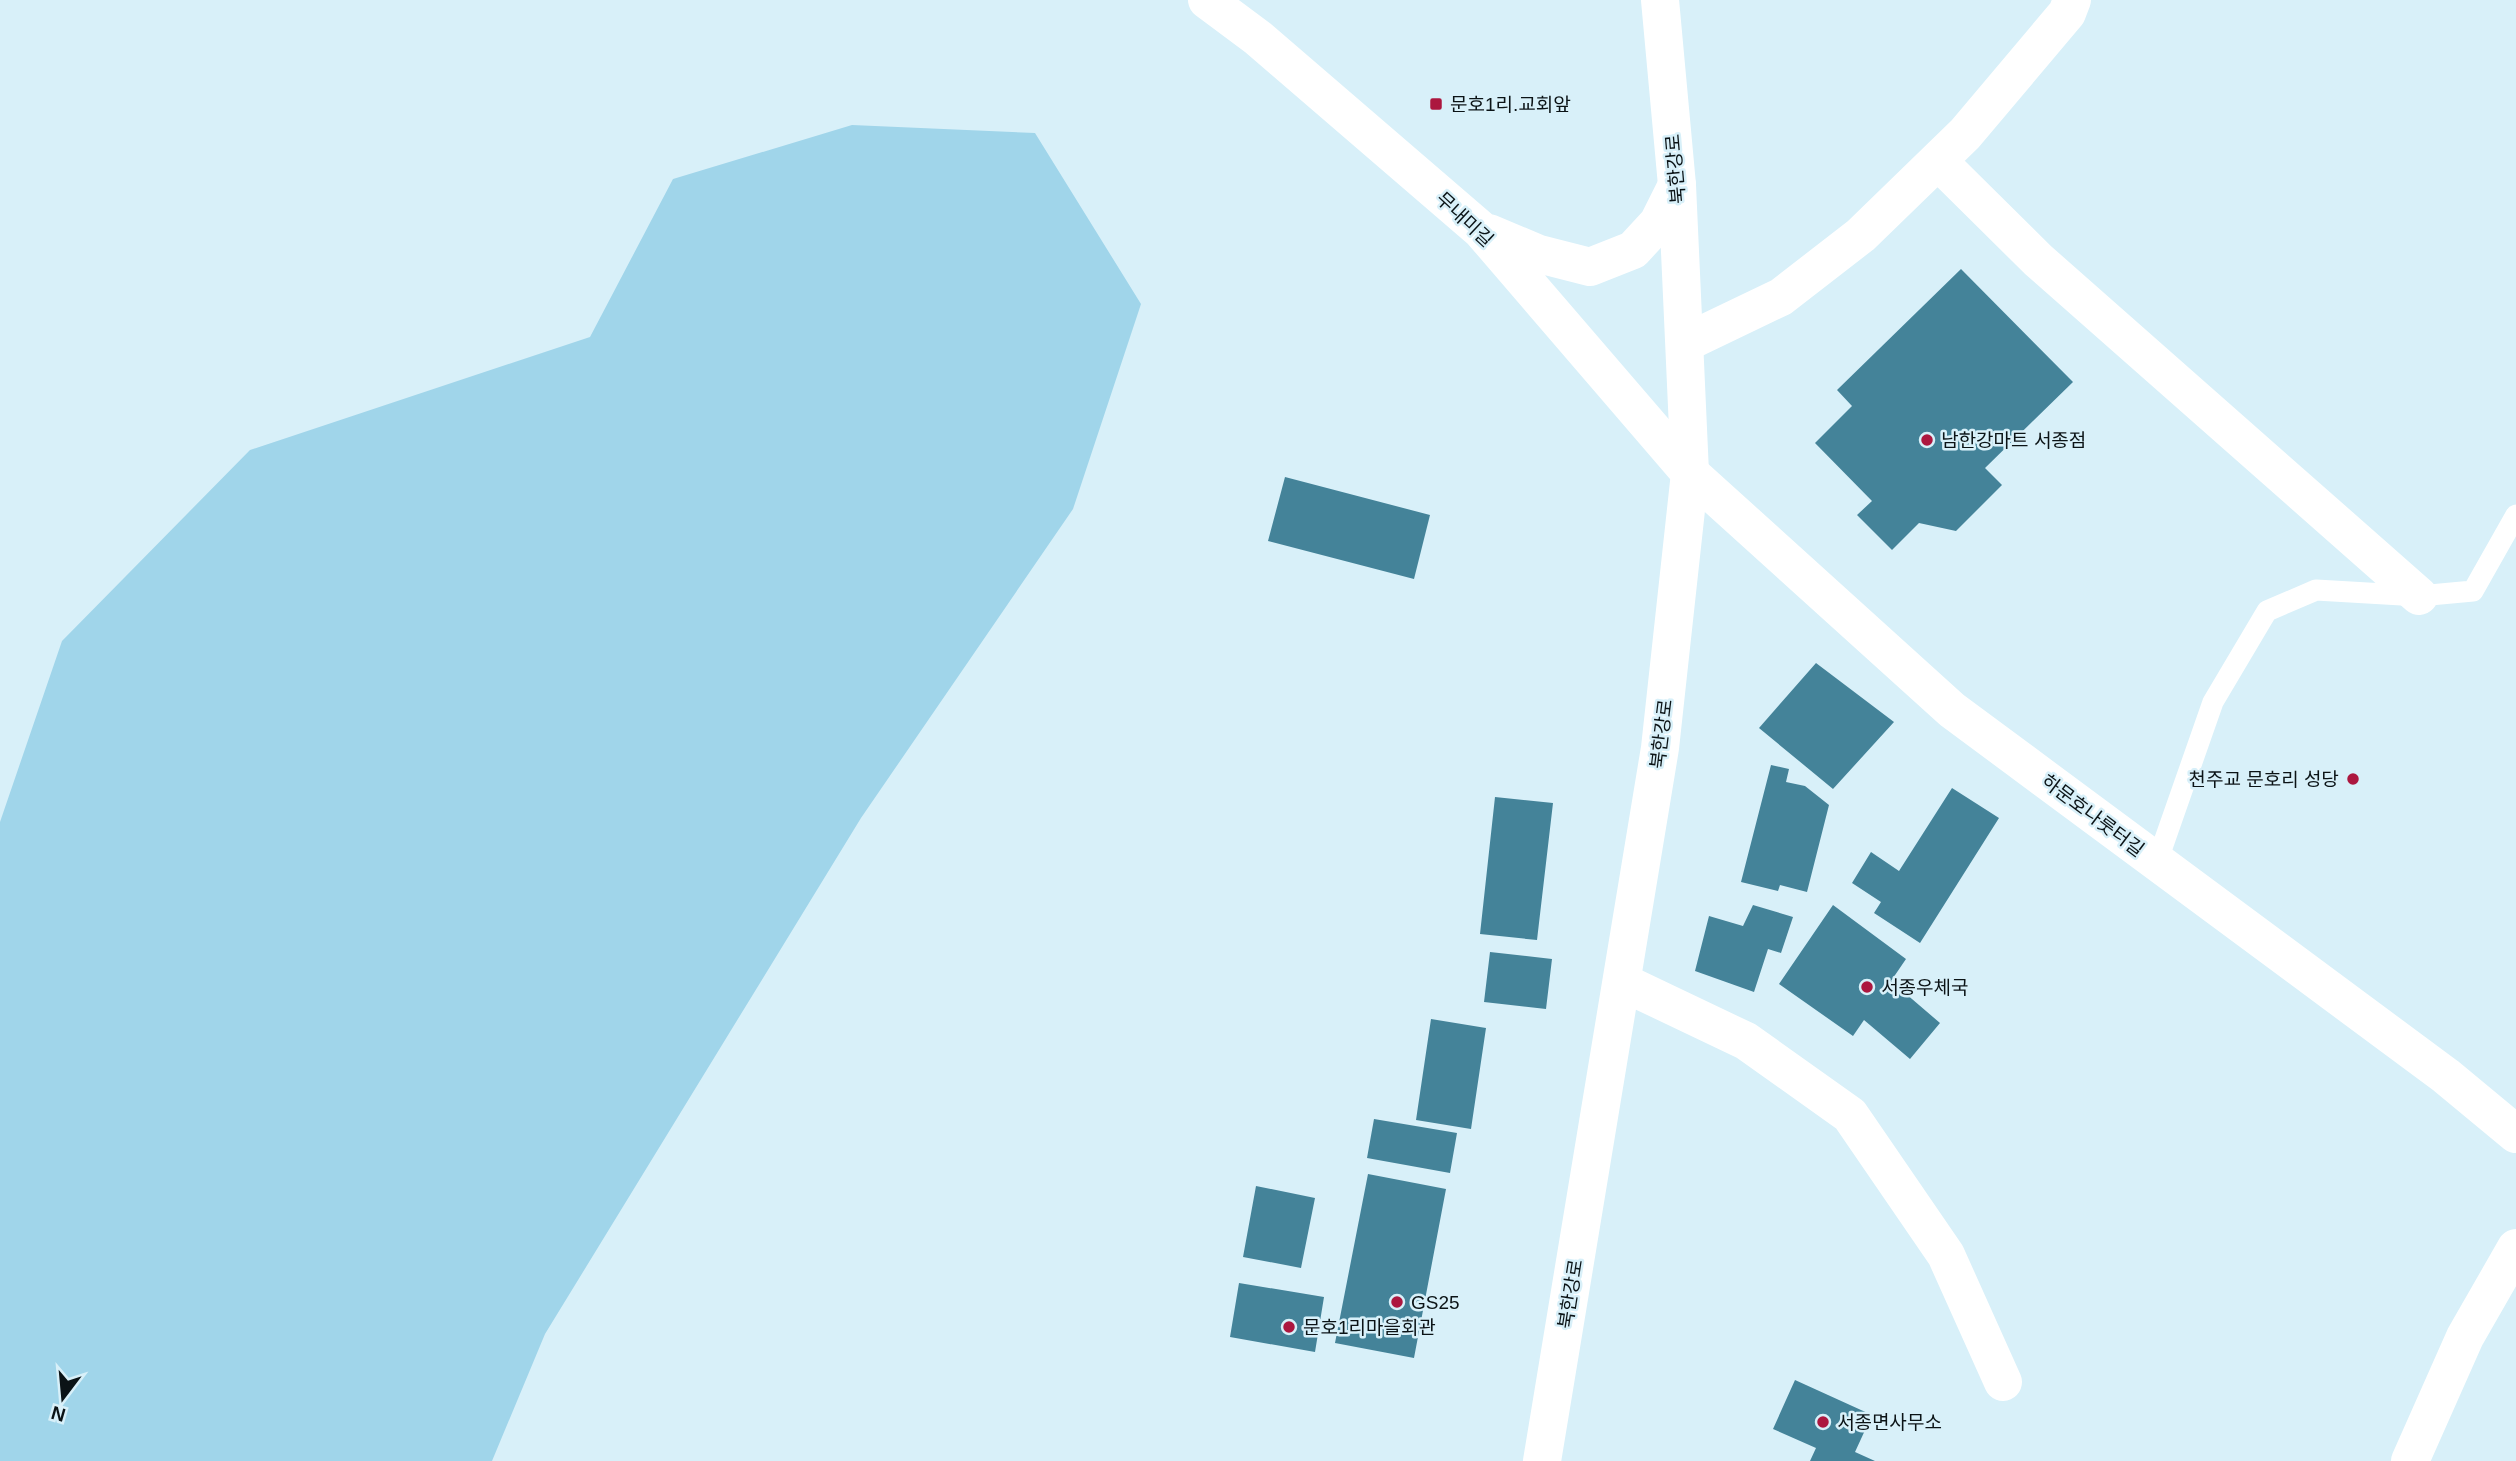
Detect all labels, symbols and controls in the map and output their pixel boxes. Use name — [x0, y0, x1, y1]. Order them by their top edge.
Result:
place label: 문호1리.교회앞 — [1450, 94, 1571, 115]
marker: 문호1리.교회앞 — [1428, 96, 1444, 112]
street label: 북한강로 — [1662, 133, 1689, 205]
street label: 무내미길 — [1432, 188, 1497, 251]
place label: 남한강마트 서종점 — [1941, 430, 2086, 451]
marker: 남한강마트 서종점 — [1919, 432, 1935, 448]
street label: 북한강로 — [1647, 698, 1676, 770]
place label: 천주교 문호리 성당 — [2189, 769, 2339, 790]
street label: 하문호나룻터길 — [2038, 770, 2148, 861]
marker: 천주교 문호리 성당 — [2345, 771, 2361, 787]
place label: 서종우체국 — [1881, 977, 1968, 998]
marker: 서종우체국 — [1859, 979, 1875, 995]
street label: 북한강로 — [1555, 1258, 1586, 1330]
place label: GS25 — [1411, 1292, 1460, 1313]
marker: GS25 — [1389, 1294, 1405, 1310]
place label: 문호1리마을회관 — [1303, 1317, 1436, 1338]
marker: 문호1리마을회관 — [1281, 1319, 1297, 1335]
north arrow — [28, 1363, 98, 1433]
text: N — [49, 1402, 68, 1426]
place label: 서종면사무소 — [1837, 1412, 1942, 1433]
marker: 서종면사무소 — [1815, 1414, 1831, 1430]

